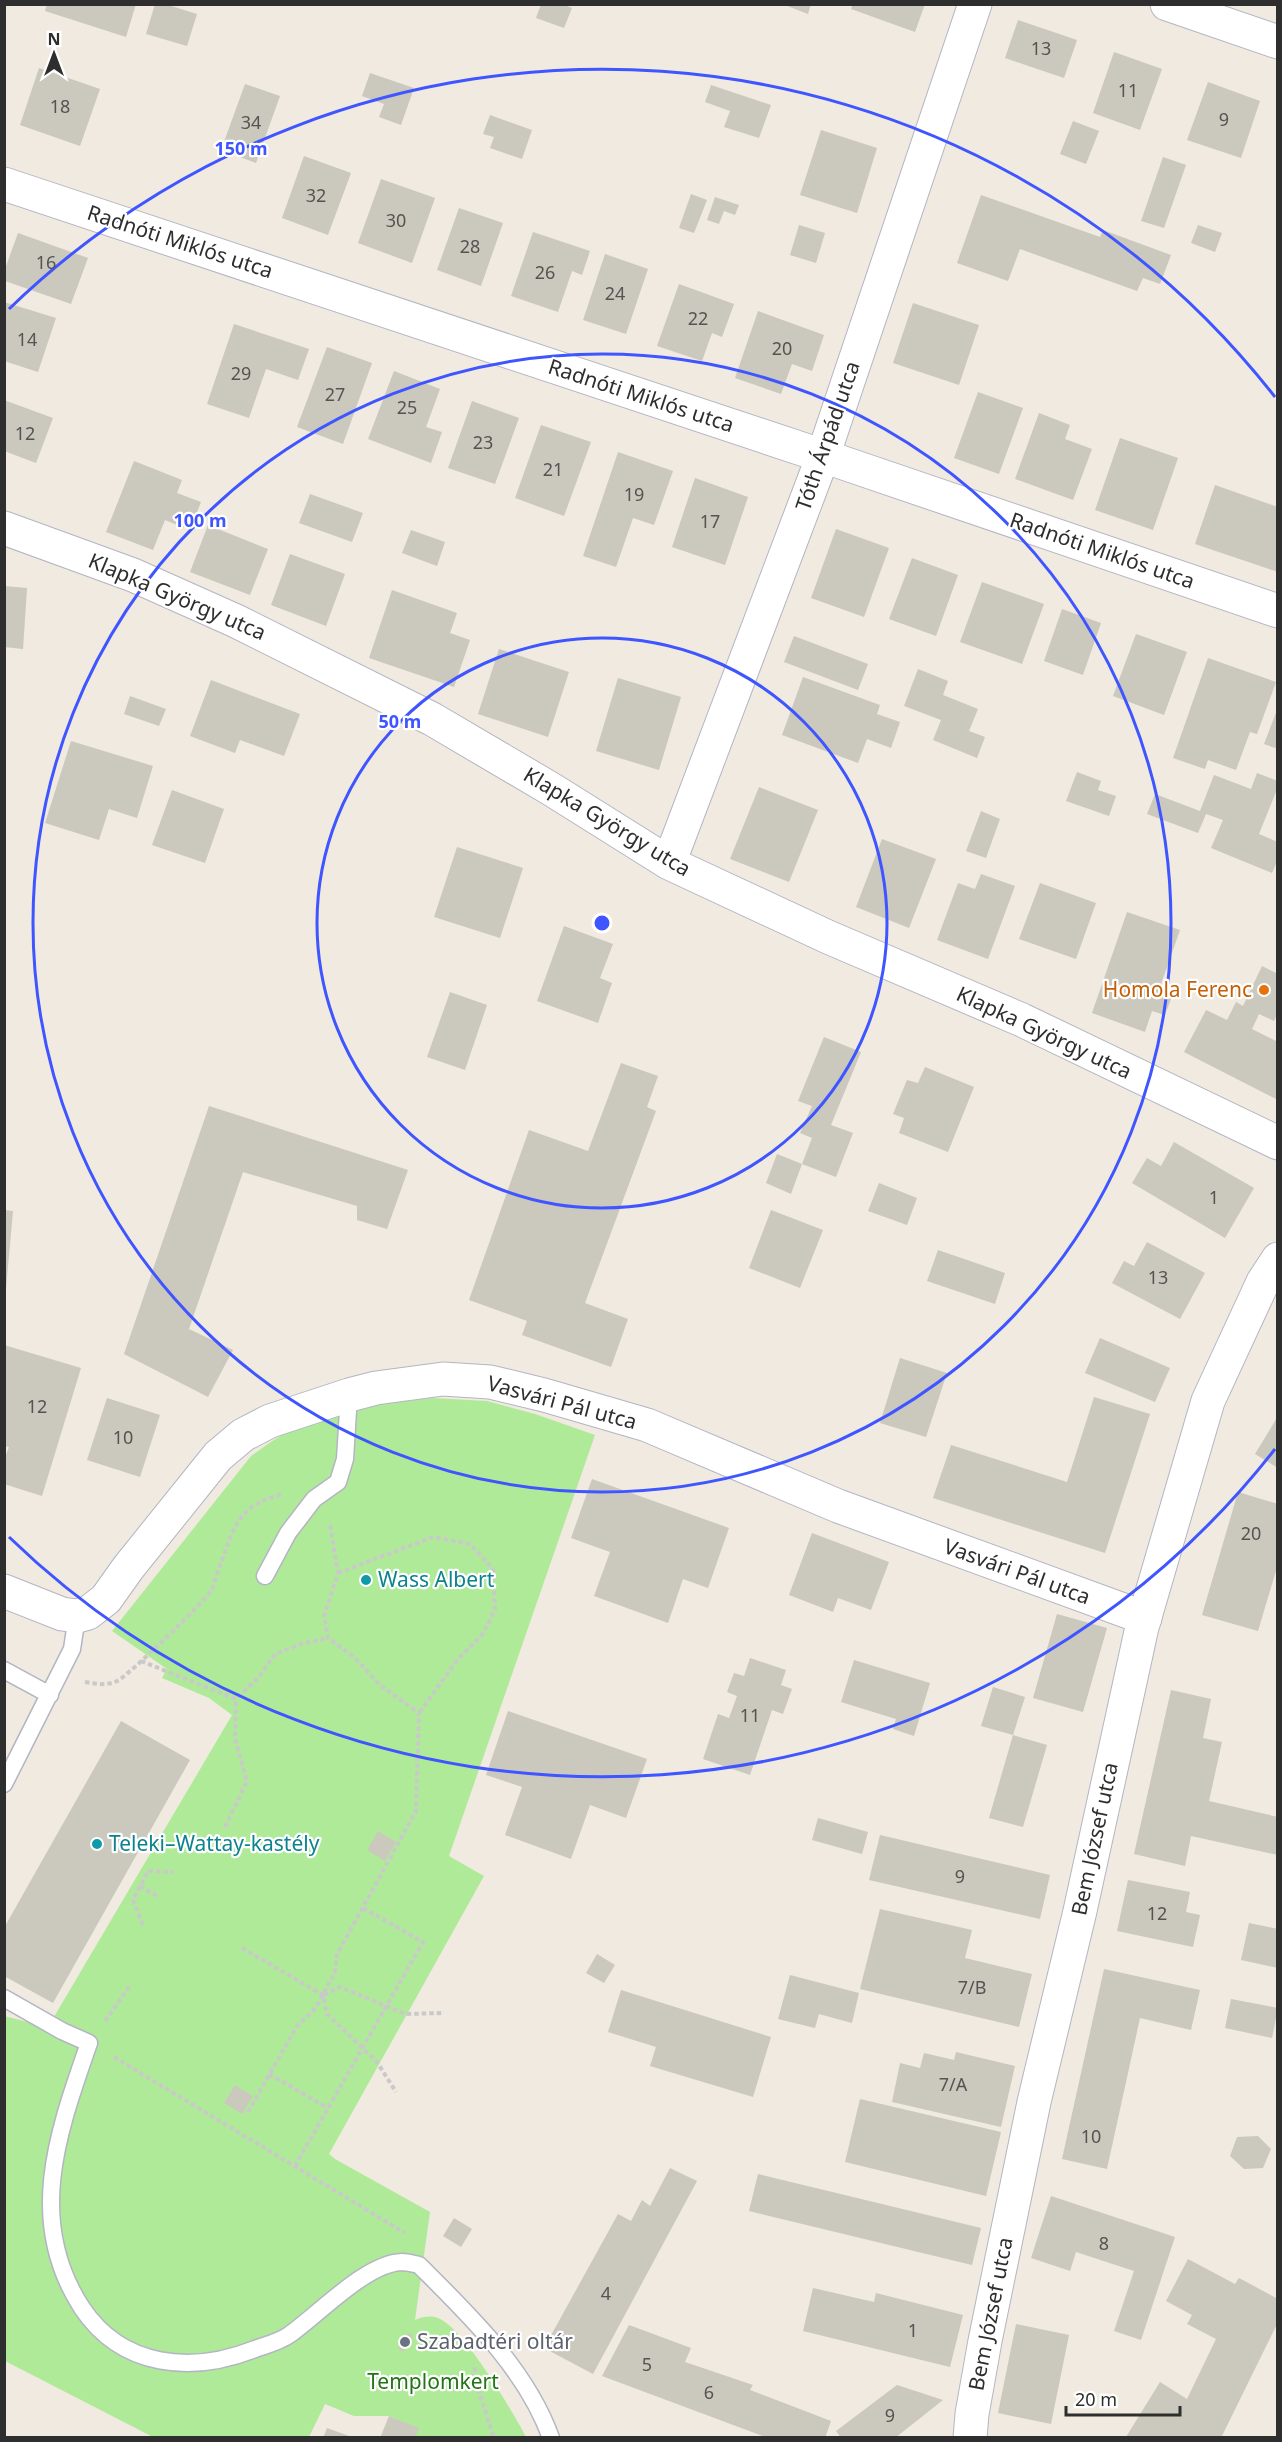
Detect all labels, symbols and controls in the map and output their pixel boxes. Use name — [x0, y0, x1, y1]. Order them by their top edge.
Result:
north arrow — [24, 24, 84, 84]
text: N — [47, 28, 61, 50]
house number: 13 — [1031, 36, 1051, 60]
house number: 11 — [1118, 78, 1138, 102]
house number: 18 — [50, 94, 70, 118]
house number: 9 — [1219, 107, 1229, 131]
house number: 34 — [241, 110, 261, 134]
text: 150 m — [214, 136, 268, 160]
house number: 32 — [306, 183, 326, 207]
street label: Radnóti Miklós utca — [84, 198, 277, 284]
house number: 30 — [386, 208, 406, 232]
house number: 28 — [460, 234, 480, 258]
house number: 16 — [36, 250, 56, 274]
house number: 26 — [535, 260, 555, 284]
house number: 24 — [605, 281, 625, 305]
house number: 22 — [688, 306, 708, 330]
house number: 14 — [17, 327, 37, 351]
house number: 20 — [772, 336, 792, 360]
street label: Radnóti Miklós utca — [545, 352, 738, 438]
street label: Tóth Árpád utca — [788, 357, 866, 514]
house number: 29 — [231, 361, 251, 385]
house number: 27 — [325, 382, 345, 406]
house number: 25 — [397, 395, 417, 419]
house number: 12 — [15, 421, 35, 445]
house number: 23 — [473, 430, 493, 454]
house number: 21 — [543, 457, 563, 481]
house number: 19 — [624, 482, 644, 506]
street label: Radnóti Miklós utca — [1006, 505, 1198, 595]
text: 100 m — [173, 508, 227, 532]
house number: 17 — [700, 509, 720, 533]
street label: Klapka György utca — [84, 546, 270, 646]
text: 50 m — [379, 709, 421, 733]
street label: Klapka György utca — [519, 760, 696, 882]
centre of rings — [592, 913, 612, 933]
place label: Homola Ferenc — [1103, 975, 1252, 1003]
street label: Klapka György utca — [952, 979, 1137, 1085]
marker: Homola Ferenc — [1257, 983, 1271, 997]
house number: 1 — [1209, 1185, 1219, 1209]
house number: 13 — [1148, 1265, 1168, 1289]
street label: Vasvári Pál utca — [484, 1369, 640, 1435]
house number: 12 — [27, 1394, 47, 1418]
house number: 10 — [113, 1425, 133, 1449]
house number: 20 — [1241, 1521, 1261, 1545]
street label: Vasvári Pál utca — [940, 1532, 1094, 1611]
place label: Wass Albert — [378, 1565, 495, 1593]
marker: Wass Albert — [359, 1573, 373, 1587]
house number: 11 — [740, 1703, 760, 1727]
street label: Bem József utca — [1064, 1760, 1124, 1918]
place label: Teleki–Wattay-kastély — [109, 1829, 320, 1857]
marker: Teleki–Wattay-kastély — [90, 1837, 104, 1851]
house number: 9 — [955, 1864, 965, 1888]
house number: 12 — [1147, 1901, 1167, 1925]
house number: 7/B — [958, 1975, 986, 1999]
house number: 7/A — [939, 2072, 968, 2096]
house number: 10 — [1081, 2124, 1101, 2148]
house number: 8 — [1099, 2231, 1109, 2255]
street label: Bem József utca — [961, 2235, 1019, 2393]
house number: 4 — [601, 2281, 611, 2305]
house number: 1 — [908, 2318, 918, 2342]
place label: Szabadtéri oltár — [417, 2327, 573, 2355]
marker: Szabadtéri oltár — [398, 2335, 412, 2349]
house number: 5 — [642, 2352, 652, 2376]
park label: Templomkert — [367, 2367, 499, 2395]
scale bar — [1066, 2379, 1180, 2417]
house number: 6 — [704, 2380, 714, 2404]
text: 20 m — [1075, 2387, 1117, 2411]
house number: 9 — [885, 2403, 895, 2427]

